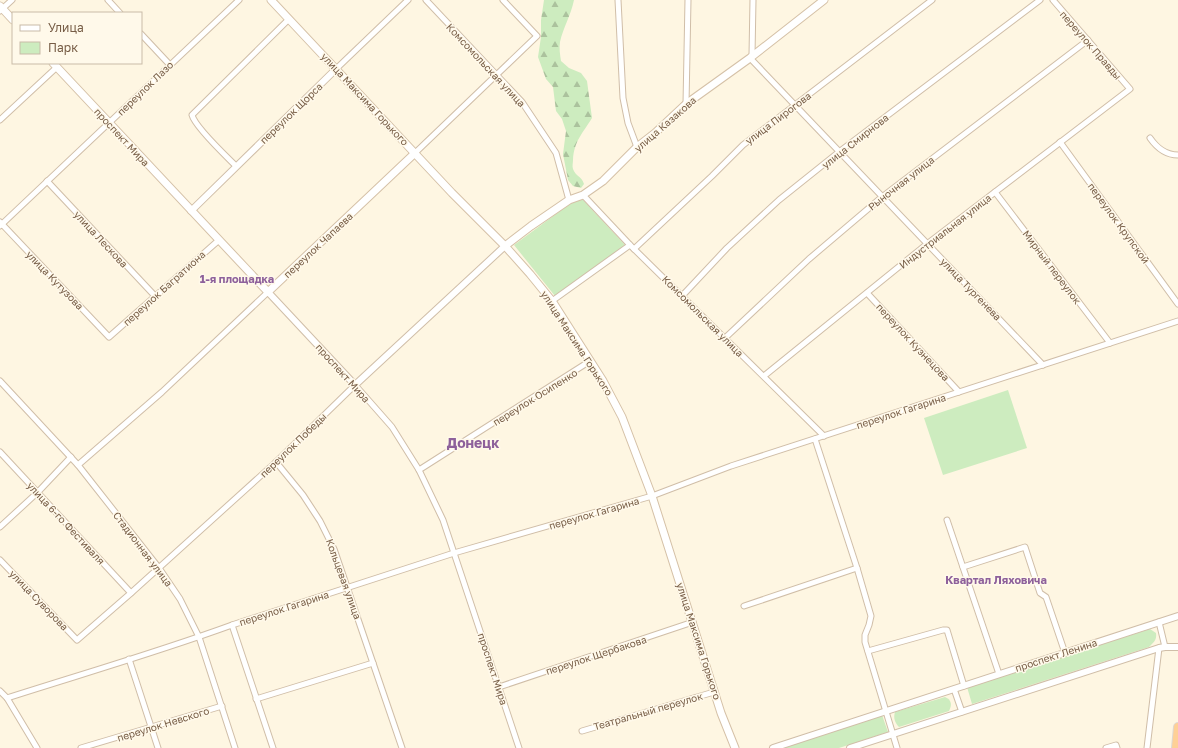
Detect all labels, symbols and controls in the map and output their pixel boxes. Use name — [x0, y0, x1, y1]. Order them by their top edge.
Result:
street label: переулок Правды — [1058, 8, 1124, 82]
legend — [12, 12, 142, 64]
text: Улица — [48, 20, 84, 35]
street label: Комсомольская улица — [444, 21, 528, 109]
text: Парк — [48, 40, 78, 55]
street label: улица Максима Горького — [319, 50, 411, 148]
street label: переулок Лазо — [115, 58, 175, 118]
street label: переулок Щорса — [257, 80, 325, 146]
street label: улица Пирогова — [743, 89, 813, 147]
street label: улица Казакова — [632, 94, 698, 154]
street label: проспект Мира — [92, 105, 152, 169]
street label: улица Смирнова — [819, 111, 891, 171]
street label: Рыночная улица — [865, 153, 937, 213]
street label: переулок Крупской — [1086, 180, 1152, 266]
street label: Индустриальная улица — [897, 191, 993, 271]
street label: улица Лескова — [72, 208, 130, 270]
street label: переулок Чапаева — [281, 210, 355, 280]
street label: Мирный переулок — [1020, 228, 1084, 307]
street label: улица Кутузова — [24, 248, 86, 312]
street label: переулок Багратиона — [120, 248, 208, 328]
street label: улица Тургенева — [938, 255, 1004, 323]
district label: 1-я площадка — [200, 272, 274, 285]
street label: Комсомольская улица — [660, 273, 746, 359]
street label: улица Максима Горького — [539, 288, 615, 398]
street label: переулок Кузнецова — [874, 301, 952, 383]
street label: проспект Мира — [313, 341, 373, 405]
street label: переулок Осипенко — [490, 366, 580, 428]
street label: переулок Гагарина — [855, 391, 947, 431]
street label: переулок Победы — [257, 410, 329, 480]
district label: Донецк — [447, 434, 499, 451]
street label: улица 6-го Фестиваля — [25, 479, 107, 567]
street label: переулок Гагарина — [547, 494, 641, 532]
street label: Стадионная улица — [111, 509, 175, 589]
street label: Кольцевая улица — [324, 537, 364, 621]
street label: улица Суворова — [7, 567, 71, 633]
district label: Квартал Ляховича — [945, 573, 1047, 586]
street label: улица Максима Горького — [674, 581, 724, 701]
street label: переулок Гагарина — [238, 588, 330, 628]
street label: проспект Мира — [476, 631, 510, 707]
street label: переулок Щербакова — [544, 633, 648, 677]
street label: проспект Ленина — [1014, 636, 1098, 674]
street label: Театральный переулок — [592, 690, 704, 732]
street label: переулок Невского — [116, 704, 210, 744]

